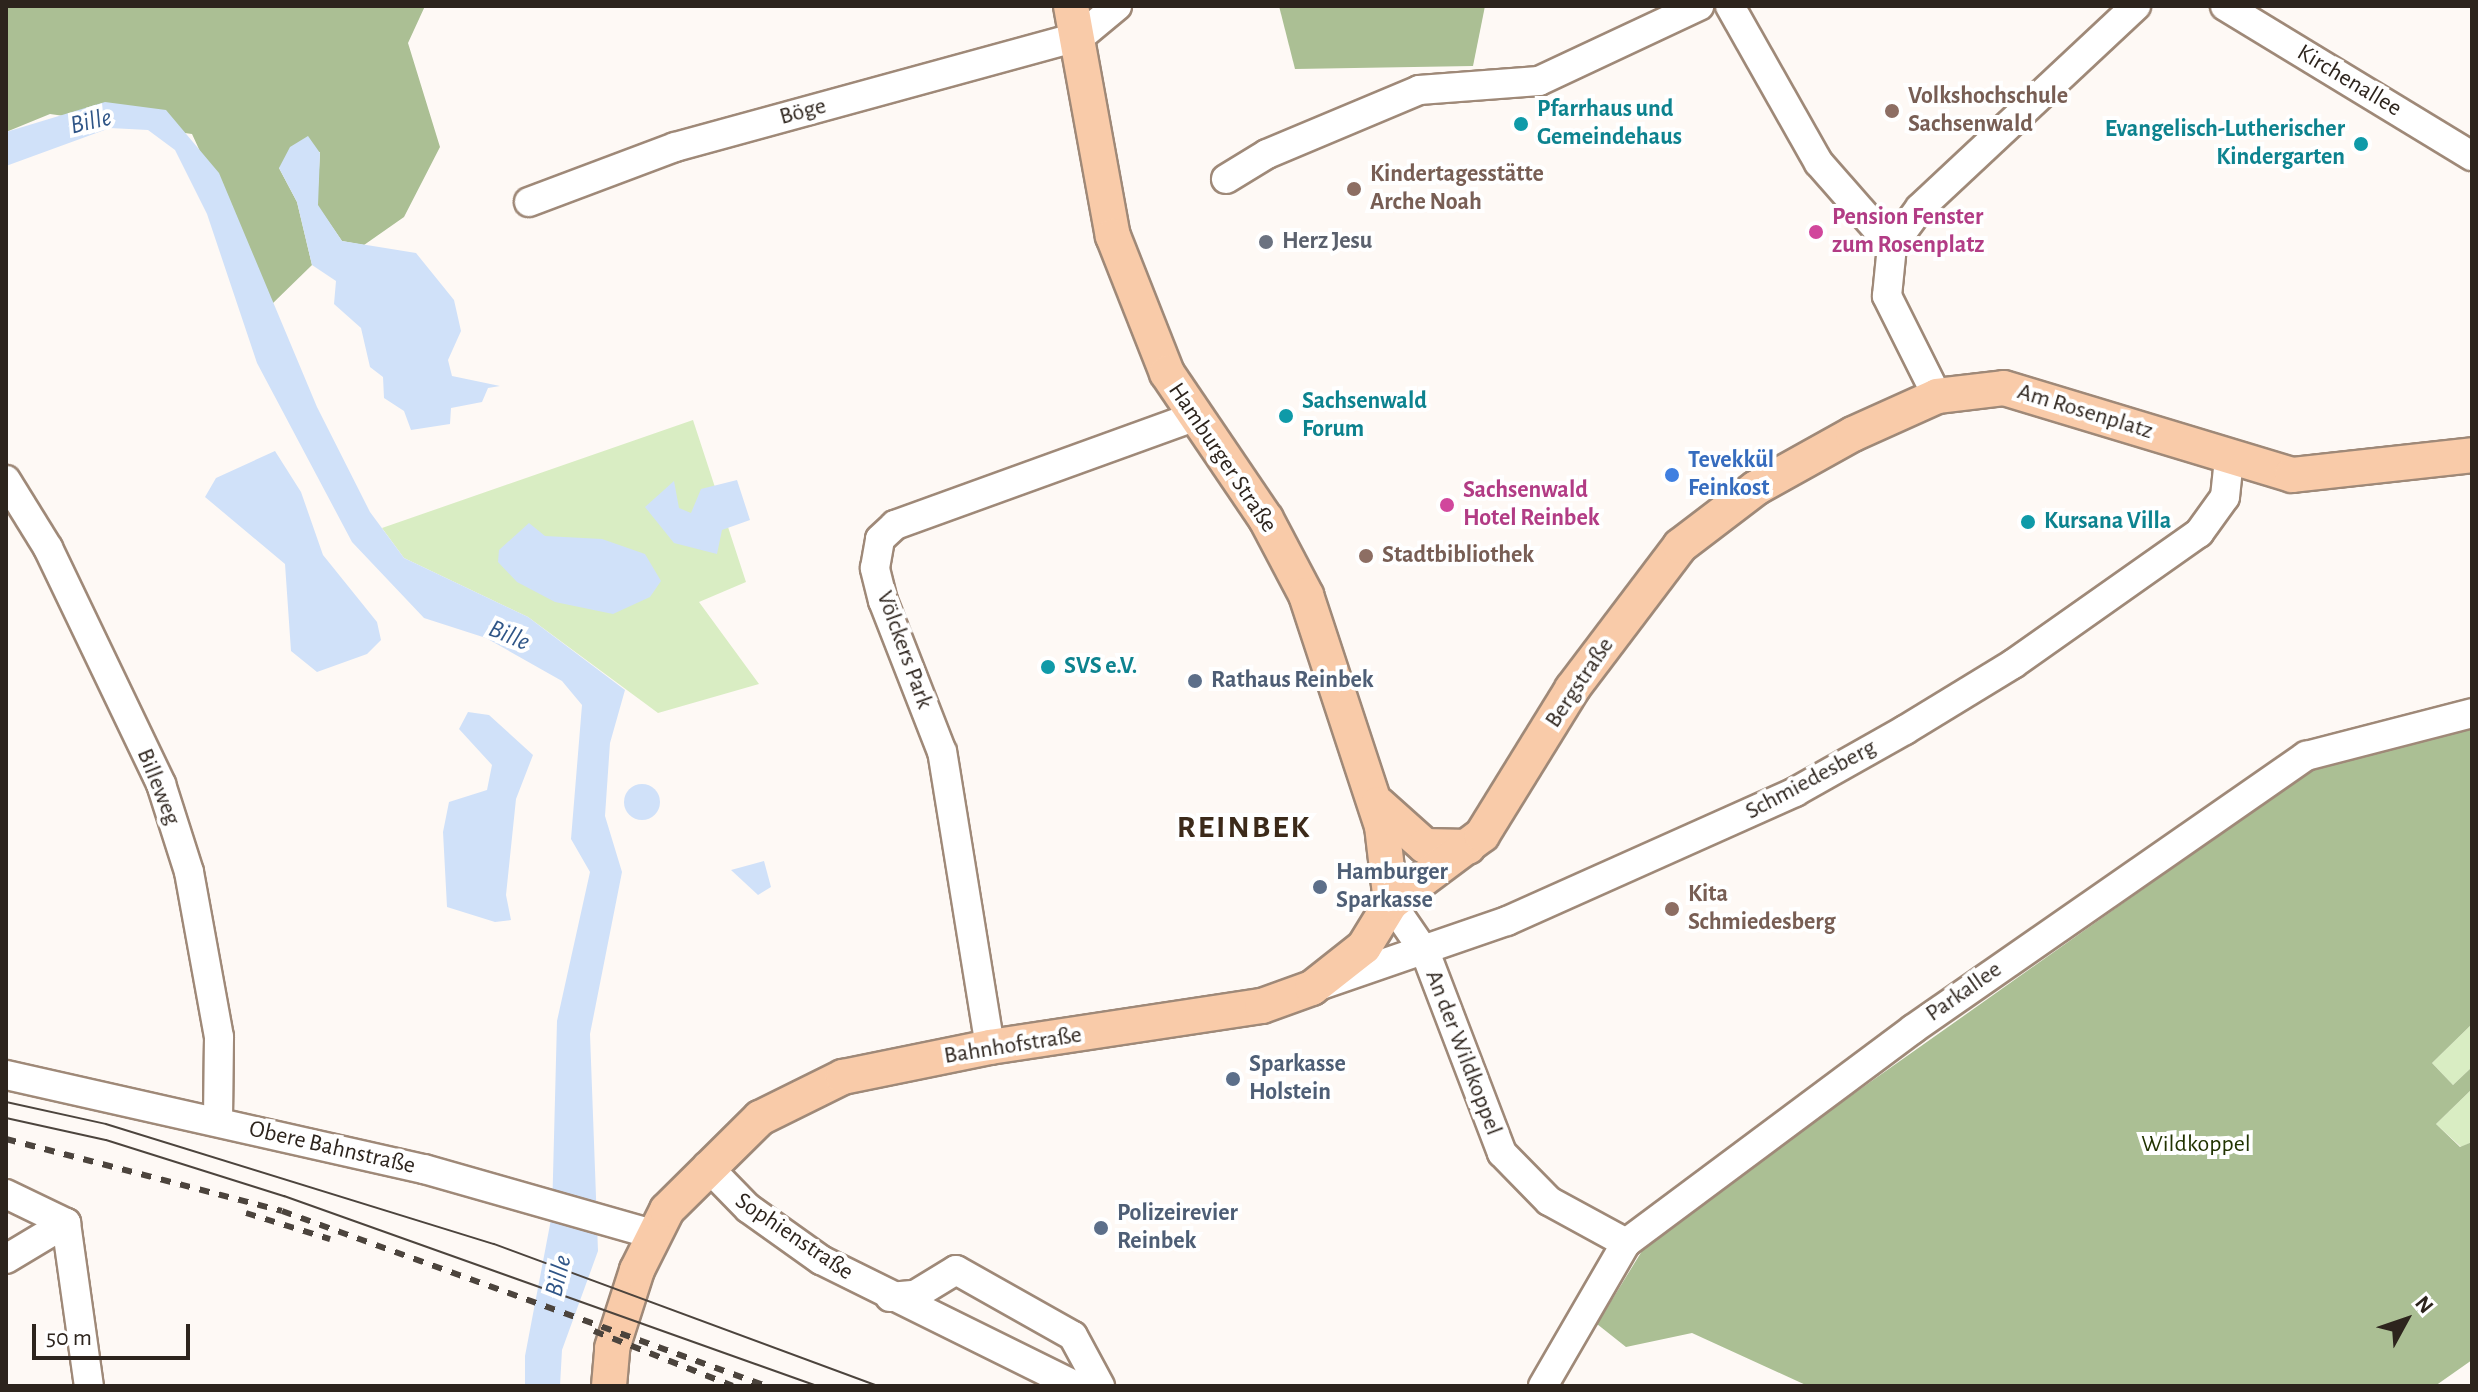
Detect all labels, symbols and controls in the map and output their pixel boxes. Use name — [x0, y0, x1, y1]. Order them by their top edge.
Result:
street label: Kirchenallee — [2291, 39, 2407, 123]
place label: Volkshochschule Sachsenwald — [1908, 83, 2068, 139]
street label: Böge — [776, 92, 830, 132]
place label: Pfarrhaus und Gemeindehaus — [1537, 96, 1682, 152]
water label: Bille — [67, 102, 115, 142]
marker: Volkshochschule Sachsenwald — [1883, 102, 1901, 120]
marker: Pfarrhaus und Gemeindehaus — [1512, 115, 1530, 133]
place label: Evangelisch-Lutherischer Kindergarten — [2105, 116, 2345, 172]
marker: Evangelisch-Lutherischer Kindergarten — [2352, 135, 2370, 153]
place label: Kindertagesstätte Arche Noah — [1370, 161, 1544, 217]
marker: Kindertagesstätte Arche Noah — [1345, 180, 1363, 198]
place label: Pension Fenster zum Rosenplatz — [1832, 204, 1984, 260]
marker: Pension Fenster zum Rosenplatz — [1807, 223, 1825, 241]
place label: Herz Jesu — [1282, 228, 1372, 256]
marker: Herz Jesu — [1257, 233, 1275, 251]
street label: Hamburger Straße — [1161, 378, 1283, 538]
street label: Am Rosenplatz — [2014, 378, 2156, 446]
place label: Sachsenwald Forum — [1302, 388, 1427, 444]
marker: Sachsenwald Forum — [1277, 407, 1295, 425]
place label: Tevekkül Feinkost — [1688, 447, 1774, 503]
marker: Tevekkül Feinkost — [1663, 466, 1681, 484]
place label: Sachsenwald Hotel Reinbek — [1463, 477, 1600, 533]
marker: Sachsenwald Hotel Reinbek — [1438, 496, 1456, 514]
place label: Kursana Villa — [2044, 508, 2171, 536]
marker: Kursana Villa — [2019, 513, 2037, 531]
place label: Stadtbibliothek — [1382, 542, 1534, 570]
marker: Stadtbibliothek — [1357, 547, 1375, 565]
street label: Völckers Park — [869, 587, 939, 713]
water label: Bille — [484, 614, 534, 658]
street label: Bergstraße — [1539, 632, 1621, 734]
place label: SVS e.V. — [1064, 653, 1137, 681]
marker: SVS e.V. — [1039, 658, 1057, 676]
place label: Rathaus Reinbek — [1211, 667, 1374, 695]
marker: Rathaus Reinbek — [1186, 672, 1204, 690]
street label: Schmiedesberg — [1741, 734, 1881, 826]
street label: Billeweg — [130, 745, 186, 829]
district label: REINBEK — [1177, 808, 1311, 846]
place label: Hamburger Sparkasse — [1336, 859, 1448, 915]
marker: Hamburger Sparkasse — [1311, 878, 1329, 896]
place label: Kita Schmiedesberg — [1688, 881, 1836, 937]
marker: Kita Schmiedesberg — [1663, 900, 1681, 918]
street label: Parkallee — [1921, 956, 2007, 1028]
street label: An der Wildkoppel — [1418, 966, 1508, 1140]
street label: Bahnhofstraße — [942, 1021, 1084, 1071]
place label: Sparkasse Holstein — [1249, 1051, 1346, 1107]
marker: Sparkasse Holstein — [1224, 1070, 1242, 1088]
street label: Obere Bahnstraße — [246, 1115, 418, 1181]
park label: Wildkoppel — [2141, 1131, 2251, 1159]
street label: Sophienstraße — [730, 1187, 858, 1287]
place label: Polizeirevier Reinbek — [1117, 1200, 1238, 1256]
marker: Polizeirevier Reinbek — [1092, 1219, 1110, 1237]
water label: Bille — [539, 1252, 579, 1300]
north arrow — [2366, 1280, 2446, 1360]
text: N — [2411, 1292, 2438, 1317]
scale bar — [36, 1308, 194, 1358]
text: 50 m — [46, 1326, 92, 1350]

